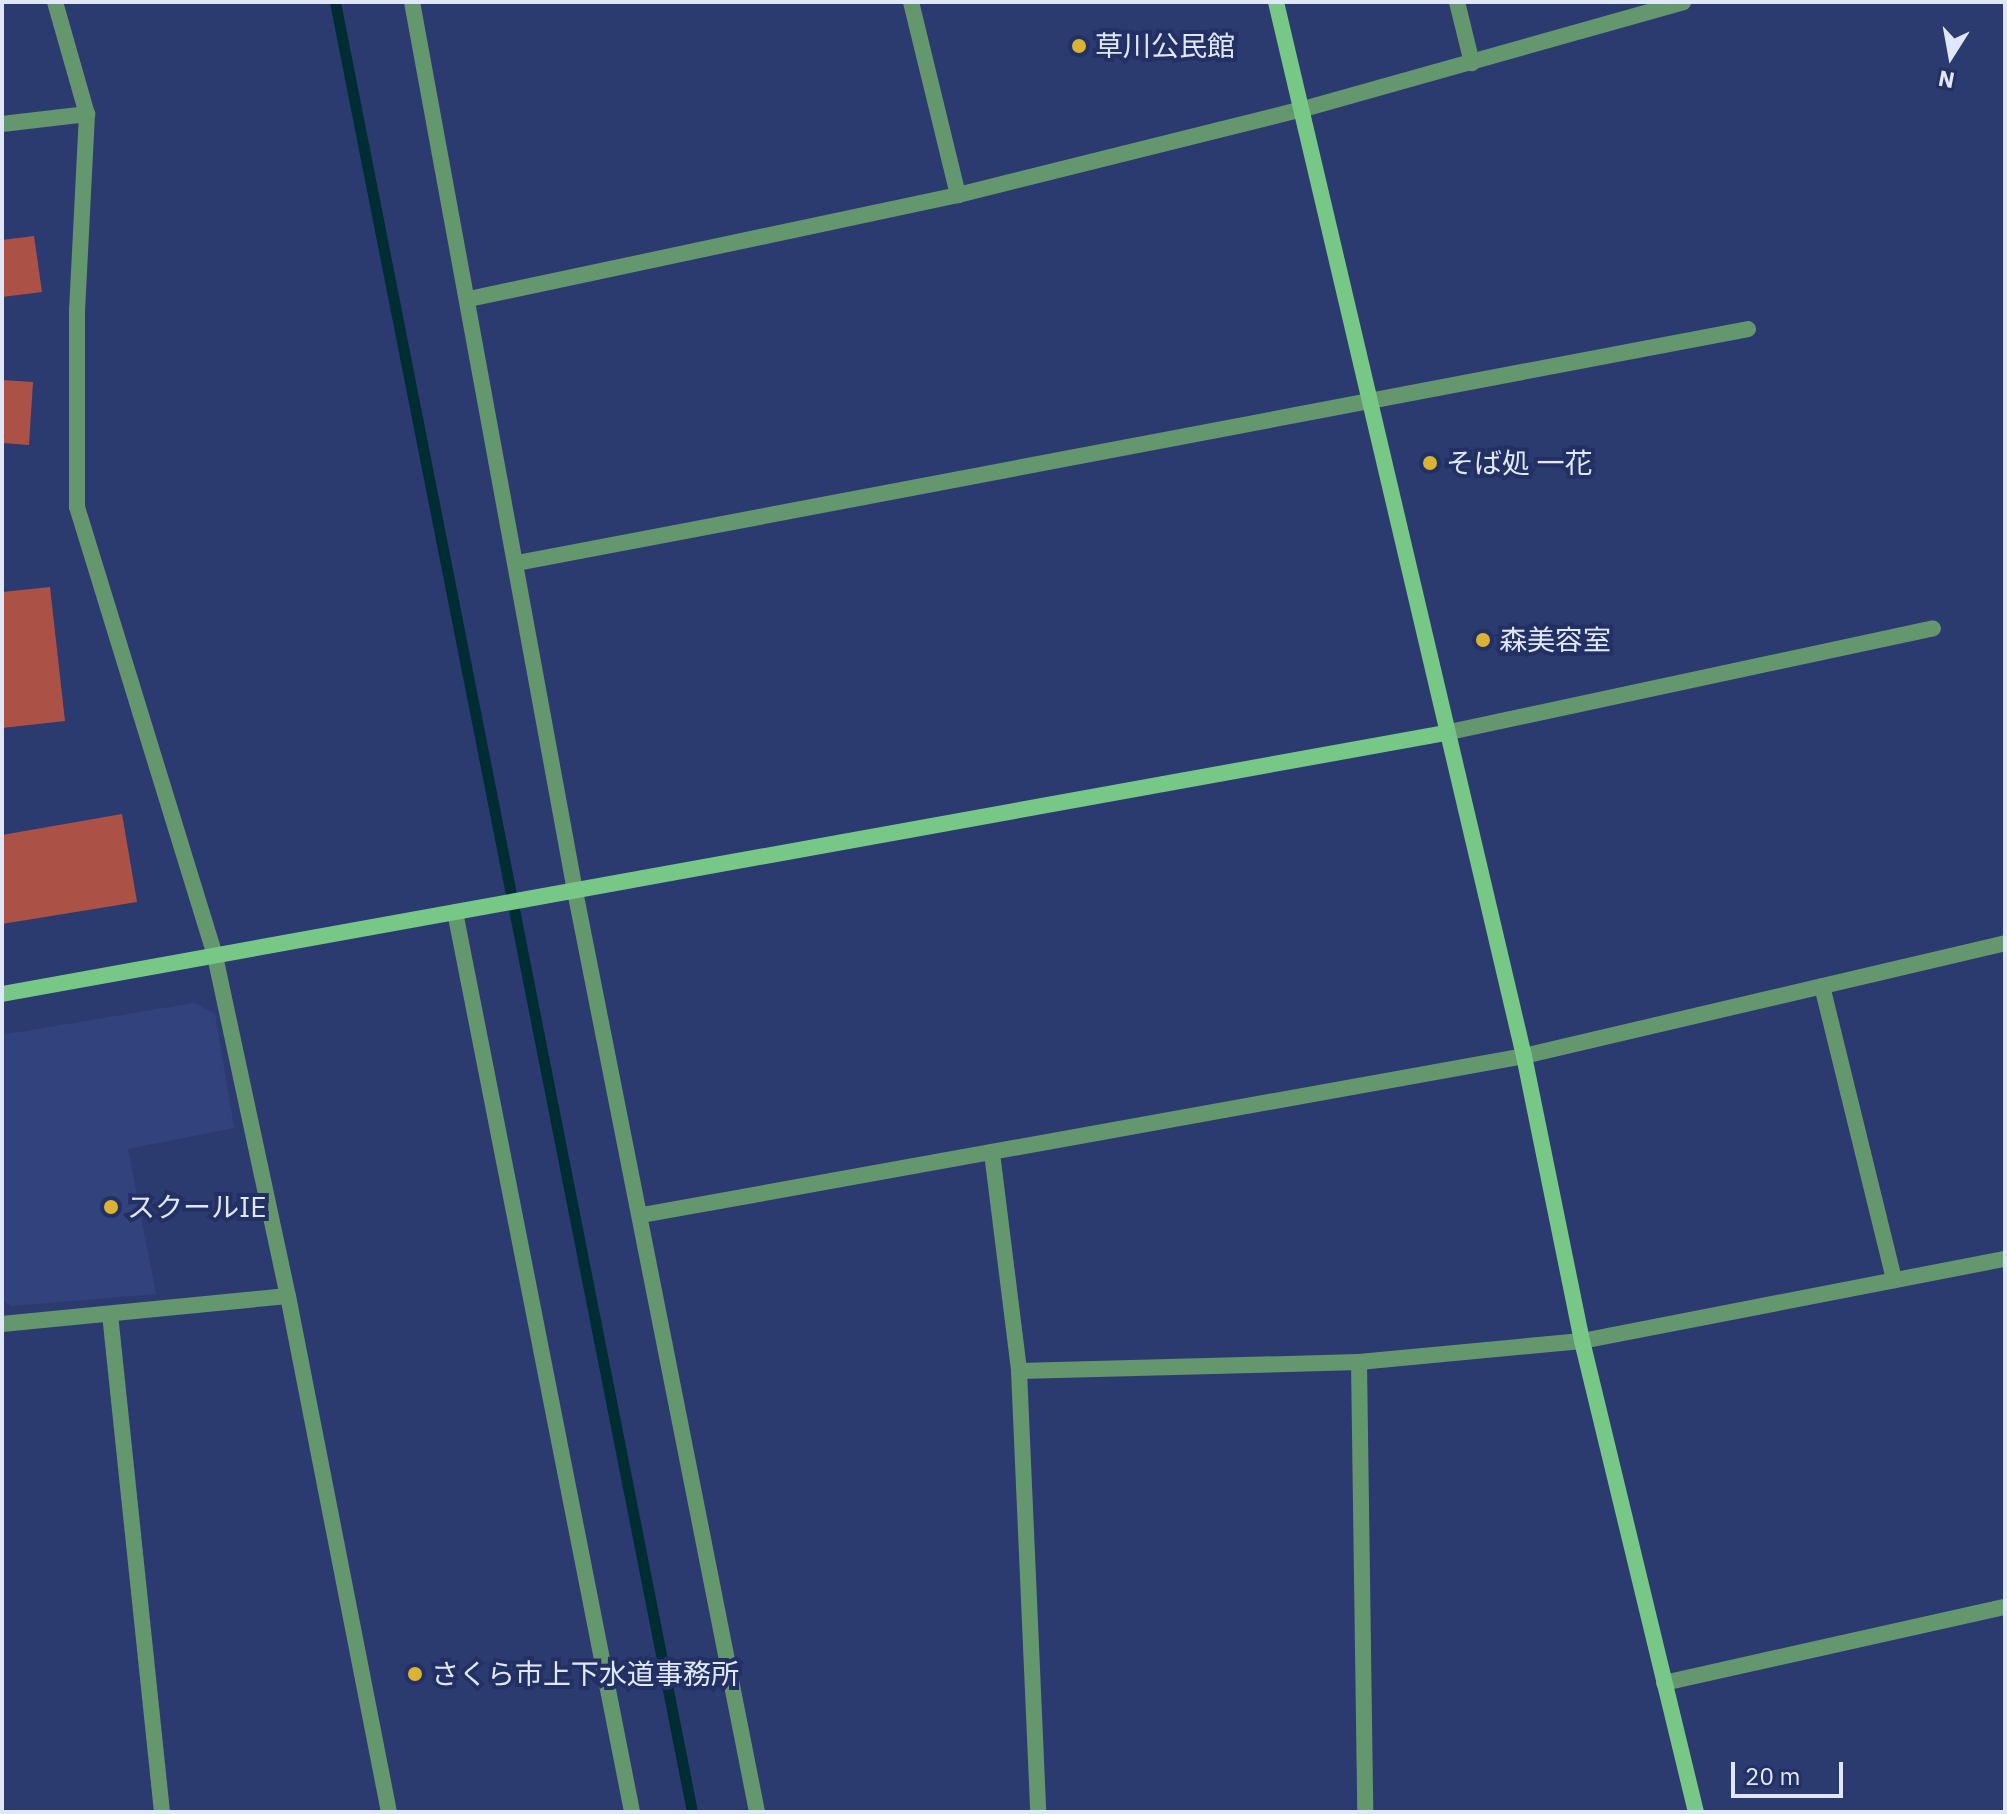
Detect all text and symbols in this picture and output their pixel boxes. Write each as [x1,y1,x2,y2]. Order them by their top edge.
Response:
north arrow [1911,16,1991,96]
place label: 草川公民館 [1095,29,1235,63]
marker: 草川公民館 [1070,37,1088,55]
text: N [1936,64,1957,96]
place label: そば処 一花 [1446,446,1593,480]
marker: そば処 一花 [1421,454,1439,472]
place label: 森美容室 [1499,623,1611,657]
marker: 森美容室 [1474,631,1492,649]
place label: スクールIE [127,1190,267,1224]
marker: スクールIE [102,1198,120,1216]
place label: さくら市上下水道事務所 [431,1657,739,1691]
marker: さくら市上下水道事務所 [406,1665,424,1683]
scale bar [1735,1746,1847,1796]
text: 20 m [1745,1760,1800,1792]

